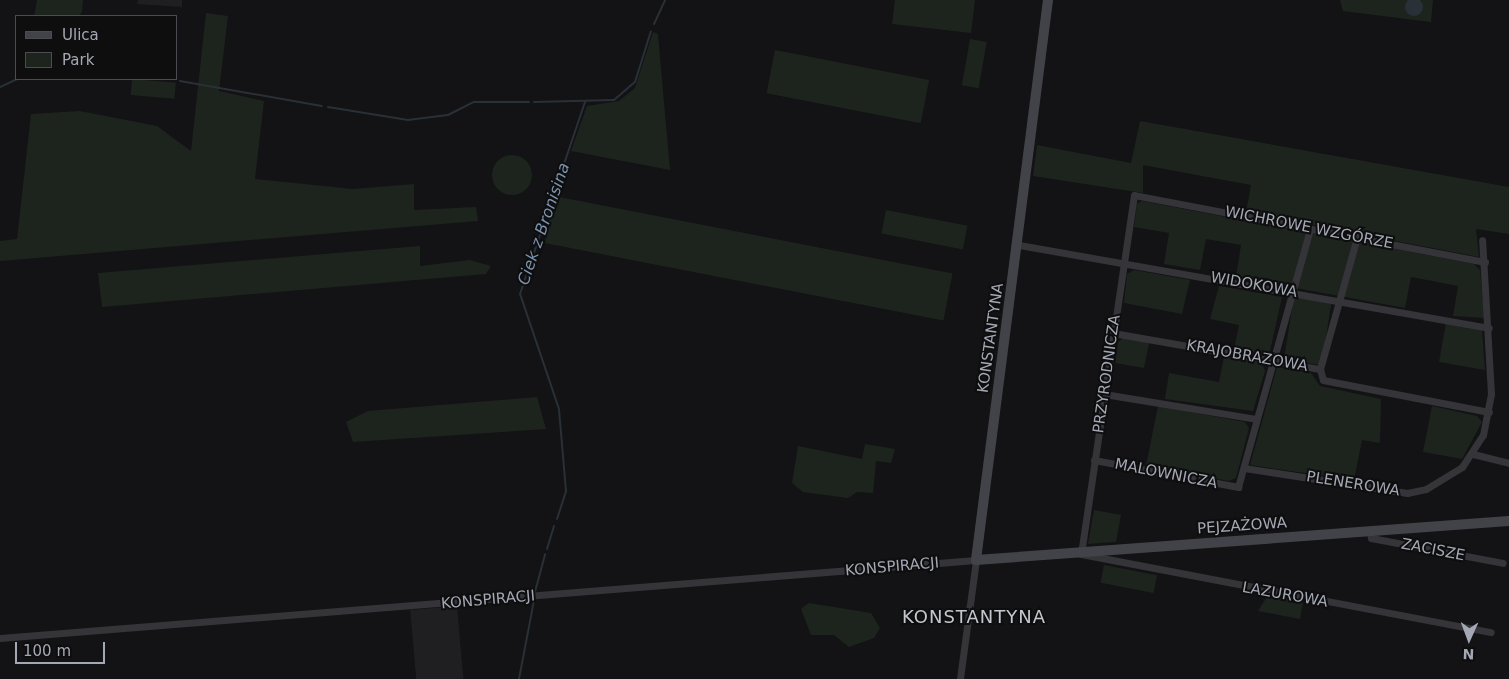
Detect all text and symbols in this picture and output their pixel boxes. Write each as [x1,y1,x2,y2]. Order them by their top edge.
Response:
legend [15,15,178,80]
text: Ulica [62,26,99,44]
text: Park [62,51,94,69]
water label: Ciek z Bronisina [514,160,574,288]
street label: WICHROWE WZGÓRZE [1223,203,1395,253]
street label: WIDOKOWA [1209,269,1299,301]
street label: KONSTANTYNA [974,282,1008,394]
street label: PRZYRODNICZA [1090,314,1124,434]
street label: KRAJOBRAZOWA [1185,336,1309,376]
street label: MALOWNICZA [1113,455,1219,493]
street label: PLENEROWA [1305,468,1401,500]
street label: PEJZAŻOWA [1197,514,1287,538]
street label: ZACISZE [1400,535,1466,565]
street label: KONSPIRACJI [844,554,940,580]
street label: LAZUROWA [1241,579,1329,611]
street label: KONSPIRACJI [440,587,536,613]
district label: KONSTANTYNA [901,606,1047,628]
north arrow [1444,614,1494,664]
scale bar [18,632,108,664]
text: 100 m [23,642,71,660]
text: N [1462,646,1475,662]

